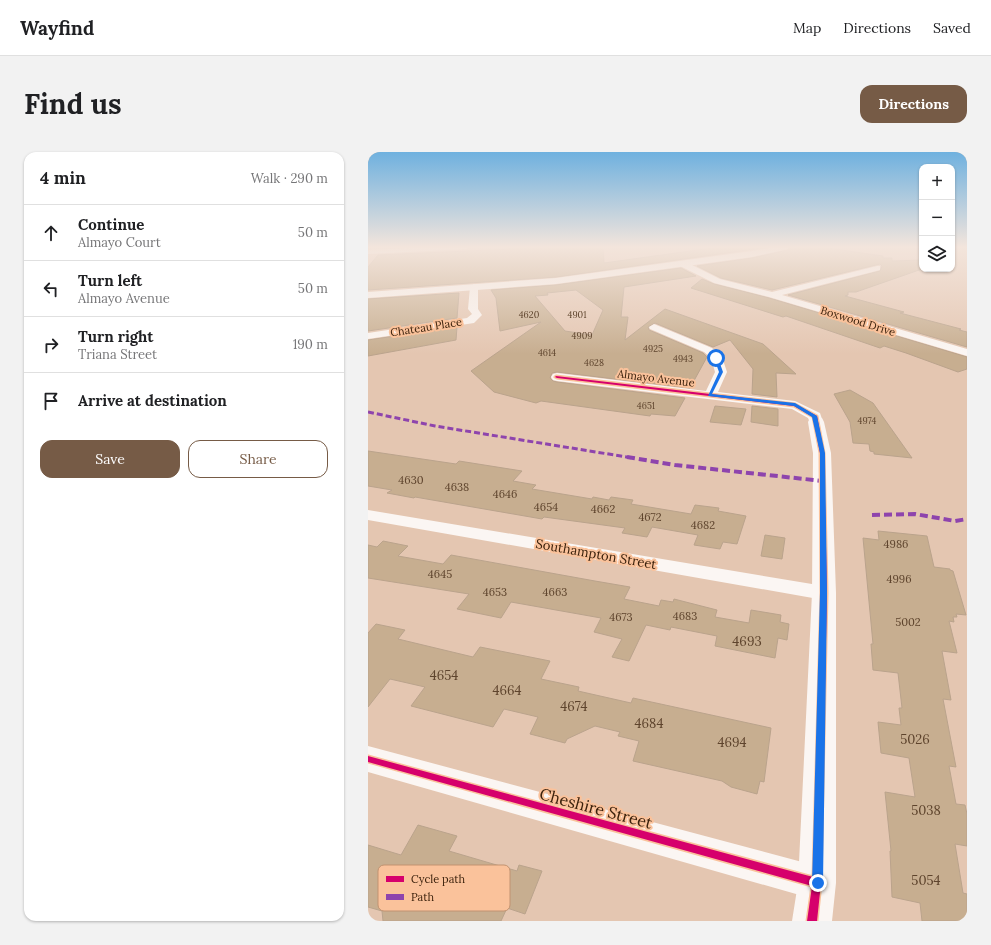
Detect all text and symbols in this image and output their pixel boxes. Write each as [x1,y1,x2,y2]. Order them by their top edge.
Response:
text: Wayfind [20,16,94,40]
text: Map [793,19,821,37]
text: Directions [843,19,911,37]
text: Saved [933,19,971,37]
button: Directions [860,85,967,123]
text: Find us [24,86,122,122]
map controls [919,164,955,272]
button: + [919,164,955,200]
text: 4 min [40,167,86,189]
text: Walk · 290 m [251,170,328,187]
button: − [919,200,955,236]
text: Continue [78,215,144,234]
icon: ahead [40,222,62,244]
text: 50 m [298,224,328,241]
text: Almayo Court [78,234,161,251]
button: layers [919,236,955,272]
text: Turn left [78,271,142,290]
icon: left [40,278,62,300]
text: 50 m [298,280,328,297]
text: Almayo Avenue [78,290,170,307]
street label: Boxwood Drive [819,303,897,339]
house number: 4620 [519,309,540,320]
house number: 4901 [568,309,586,320]
street label: Chateau Place [389,314,463,340]
text: Turn right [78,327,154,346]
house number: 4909 [572,330,592,341]
icon: right [40,334,62,356]
text: 190 m [293,336,328,353]
house number: 4925 [643,343,663,354]
text: Triana Street [78,346,157,363]
house number: 4614 [538,347,556,358]
route start [707,349,725,367]
house number: 4943 [673,353,693,364]
house number: 4628 [584,357,604,368]
street label: Almayo Avenue [616,366,695,390]
icon: arrive [40,390,62,412]
text: Arrive at destination [78,391,227,410]
house number: 4651 [637,400,655,411]
house number: 4974 [858,415,877,426]
button: Save [40,440,180,478]
button: Share [188,440,328,478]
house number: 4630 [398,473,424,487]
house number: 4638 [445,480,469,494]
house number: 4646 [493,487,517,501]
house number: 4654 [534,500,558,514]
house number: 4662 [591,502,615,516]
house number: 4672 [638,510,662,524]
house number: 4682 [691,518,715,532]
street label: Southampton Street [534,535,658,573]
house number: 4986 [884,537,908,551]
house number: 4645 [428,567,452,581]
house number: 4996 [886,572,912,586]
house number: 4653 [483,585,507,599]
house number: 4663 [543,585,567,599]
house number: 4683 [673,609,697,623]
house number: 4673 [609,610,633,624]
house number: 5002 [895,615,921,629]
house number: 4693 [732,633,762,650]
house number: 4654 [430,667,458,684]
house number: 4664 [492,682,522,699]
house number: 4674 [560,698,588,715]
house number: 4684 [635,715,663,732]
house number: 5026 [900,731,930,748]
house number: 4694 [717,734,747,751]
street label: Cheshire Street [537,783,655,833]
house number: 5038 [911,802,941,819]
legend [378,865,510,911]
text: Cycle path [411,872,466,886]
house number: 5054 [911,872,941,889]
route end [809,874,827,892]
text: Path [411,890,434,904]

